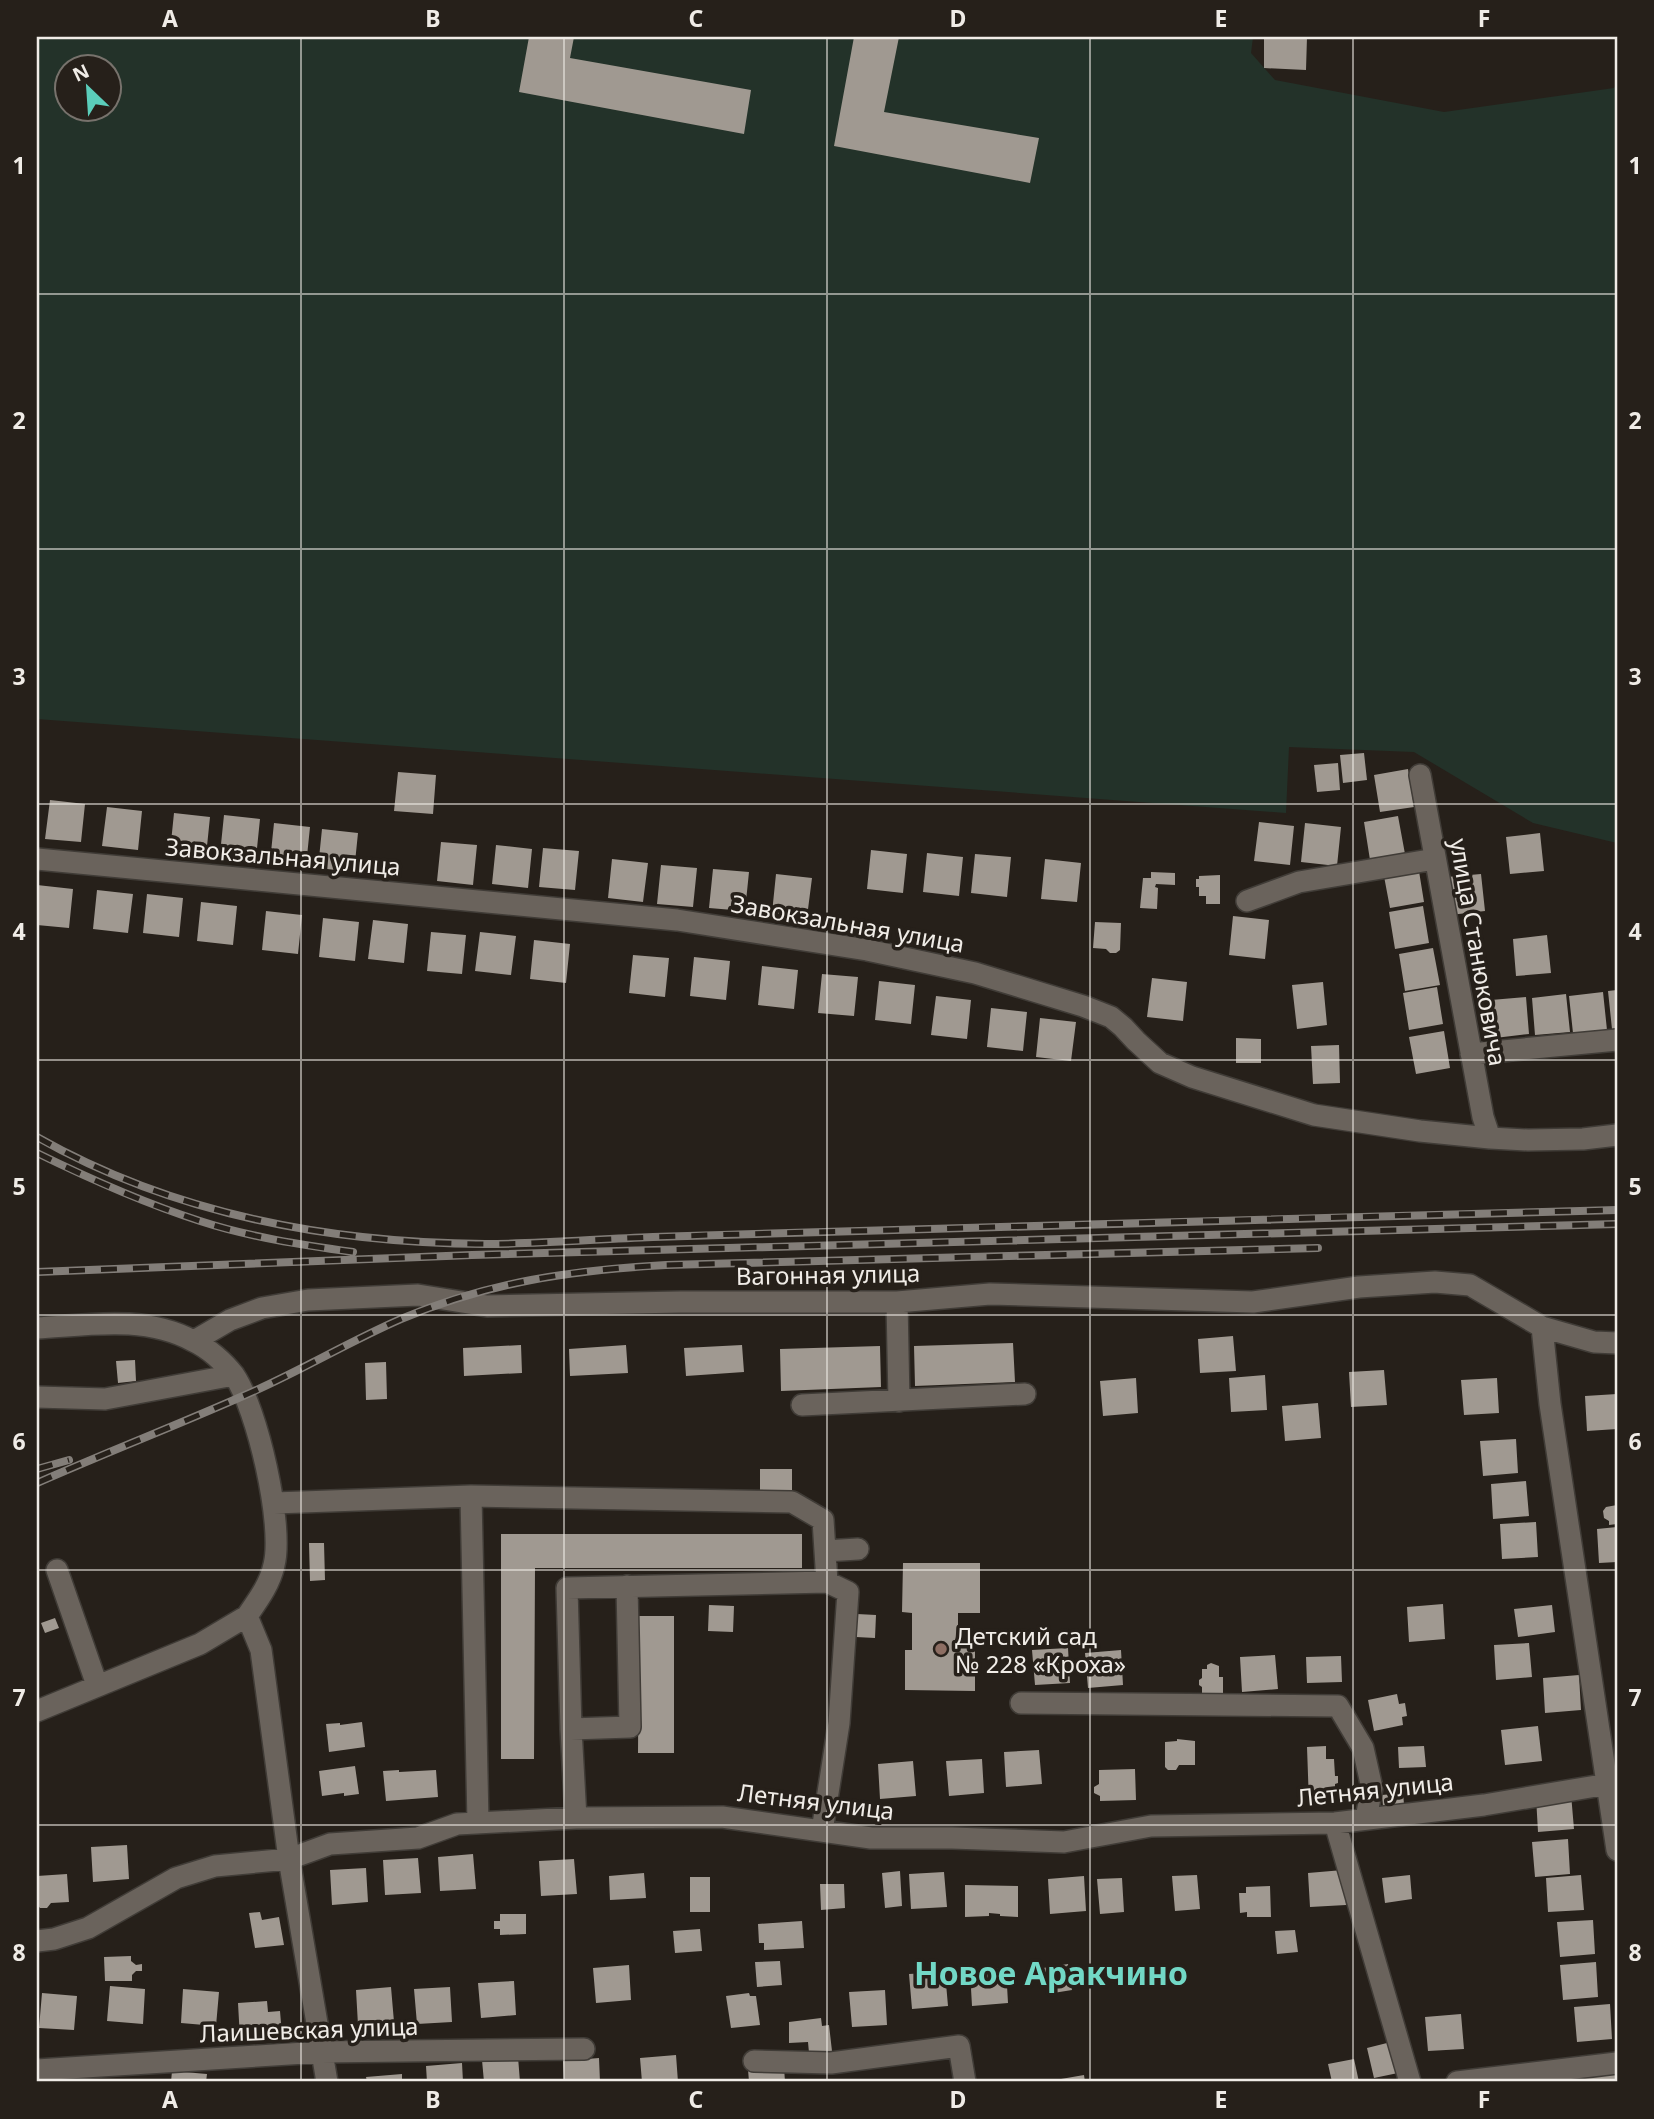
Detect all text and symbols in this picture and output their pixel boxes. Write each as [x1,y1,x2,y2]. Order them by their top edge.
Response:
text: A [162,2,178,34]
text: B [425,2,441,34]
text: C [689,2,704,34]
text: D [950,2,966,34]
text: E [1215,2,1227,34]
text: F [1478,2,1490,34]
north arrow [52,52,122,122]
text: N [68,58,93,88]
text: 1 [12,149,26,181]
text: 1 [1628,149,1642,181]
text: 2 [12,404,26,436]
text: 2 [1628,404,1642,436]
text: 3 [12,660,26,692]
text: 3 [1628,660,1642,692]
street label: Завокзальная улица [164,829,402,883]
street label: улица Станюковича [1443,836,1515,1068]
street label: Завокзальная улица [729,886,967,960]
text: 4 [12,915,26,947]
text: 4 [1628,915,1642,947]
text: 5 [12,1170,26,1202]
text: 5 [1628,1170,1642,1202]
street label: Вагонная улица [736,1256,920,1292]
text: 6 [12,1425,26,1457]
text: 6 [1628,1425,1642,1457]
place label: Детский сад № 228 «Кроха» [955,1619,1126,1680]
marker: Детский сад № 228 «Кроха» [933,1641,949,1657]
text: 7 [12,1681,26,1713]
text: 7 [1628,1681,1642,1713]
street label: Летняя улица [1295,1764,1455,1814]
street label: Летняя улица [736,1775,896,1827]
text: 8 [12,1936,26,1968]
text: 8 [1628,1936,1642,1968]
district label: Новое Аракчино [914,1951,1188,1994]
street label: Лаишевская улица [199,2009,419,2049]
text: A [162,2083,178,2115]
text: B [425,2083,441,2115]
text: C [689,2083,704,2115]
text: D [950,2083,966,2115]
text: E [1215,2083,1227,2115]
text: F [1478,2083,1490,2115]

